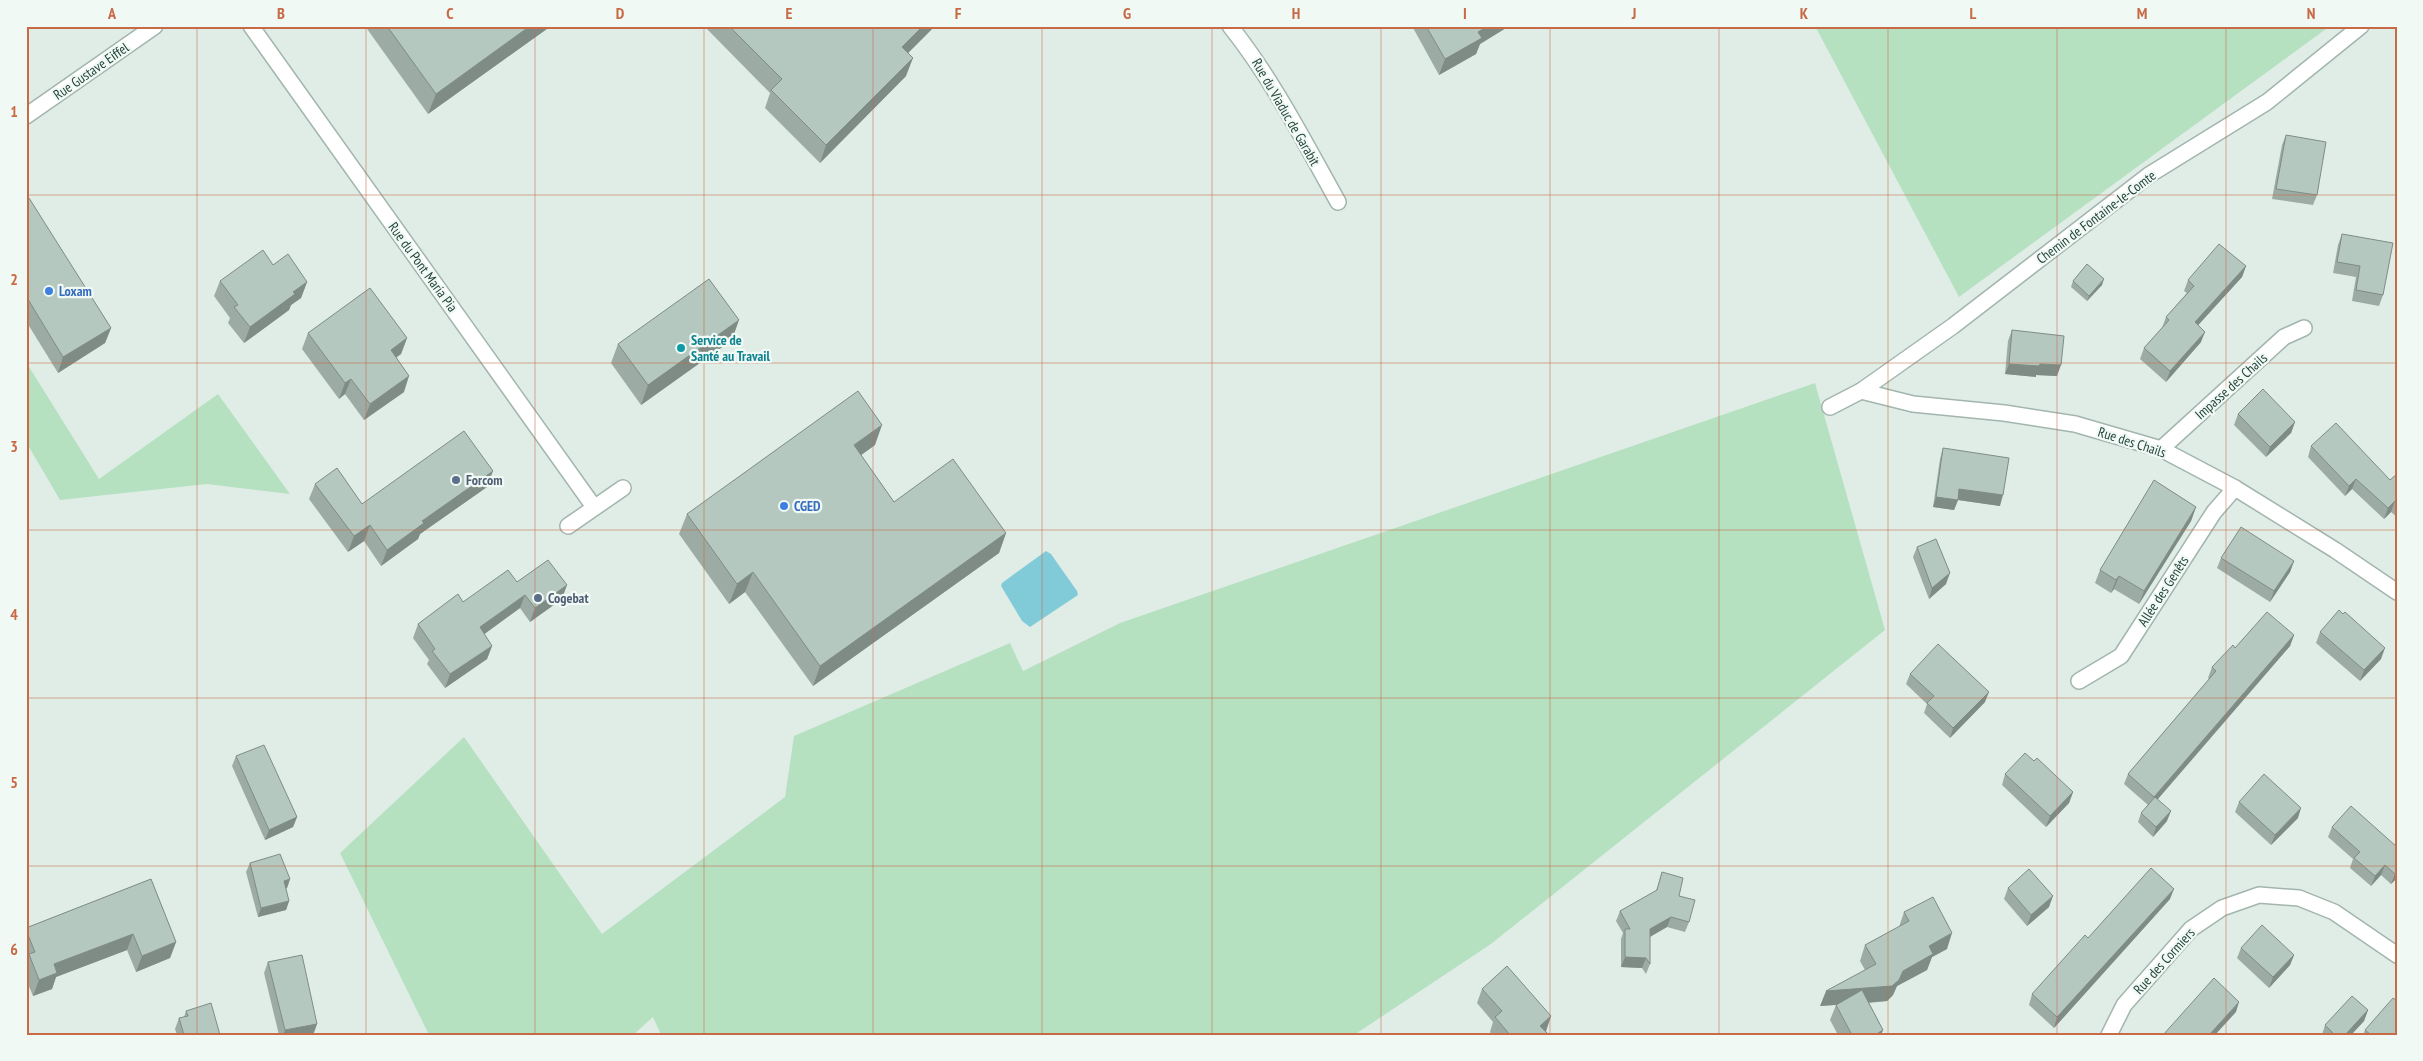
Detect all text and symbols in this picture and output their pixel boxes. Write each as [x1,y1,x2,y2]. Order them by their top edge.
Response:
text: A [107,3,117,23]
text: B [277,3,285,23]
text: C [446,3,454,23]
text: D [616,3,625,23]
text: E [786,3,793,23]
text: F [955,3,962,23]
text: G [1123,3,1131,23]
text: H [1292,3,1300,23]
text: I [1463,3,1467,23]
text: J [1631,3,1636,23]
text: K [1800,3,1809,23]
text: L [1970,3,1977,23]
text: M [2137,3,2147,23]
text: N [2307,3,2315,23]
street label: Rue Gustave Eiffel [50,38,133,104]
street label: Rue du Viaduc de Garabit [1248,55,1324,169]
text: 1 [10,101,18,121]
street label: Chemin de Fontaine-le-Comte [2033,166,2159,268]
street label: Rue du Pont Maria Pia [384,219,462,315]
text: 2 [10,269,18,289]
place label: Loxam [59,282,92,300]
marker: Loxam [43,285,55,297]
place label: Service de Santé au Travail [691,331,770,365]
marker: Service de Santé au Travail [675,342,687,354]
street label: Impasse des Chails [2191,349,2271,423]
street label: Rue des Chails [2096,423,2168,462]
text: 3 [10,436,18,456]
place label: Forcom [466,471,502,489]
marker: Forcom [450,474,462,486]
place label: CGED [794,497,821,515]
marker: CGED [778,500,790,512]
street label: Allée des Genêts [2134,552,2193,630]
place label: Cogebat [548,589,588,607]
marker: Cogebat [532,592,544,604]
text: 4 [10,604,18,624]
text: 5 [10,772,18,792]
street label: Rue des Cormiers [2129,924,2199,998]
text: 6 [10,939,18,959]

